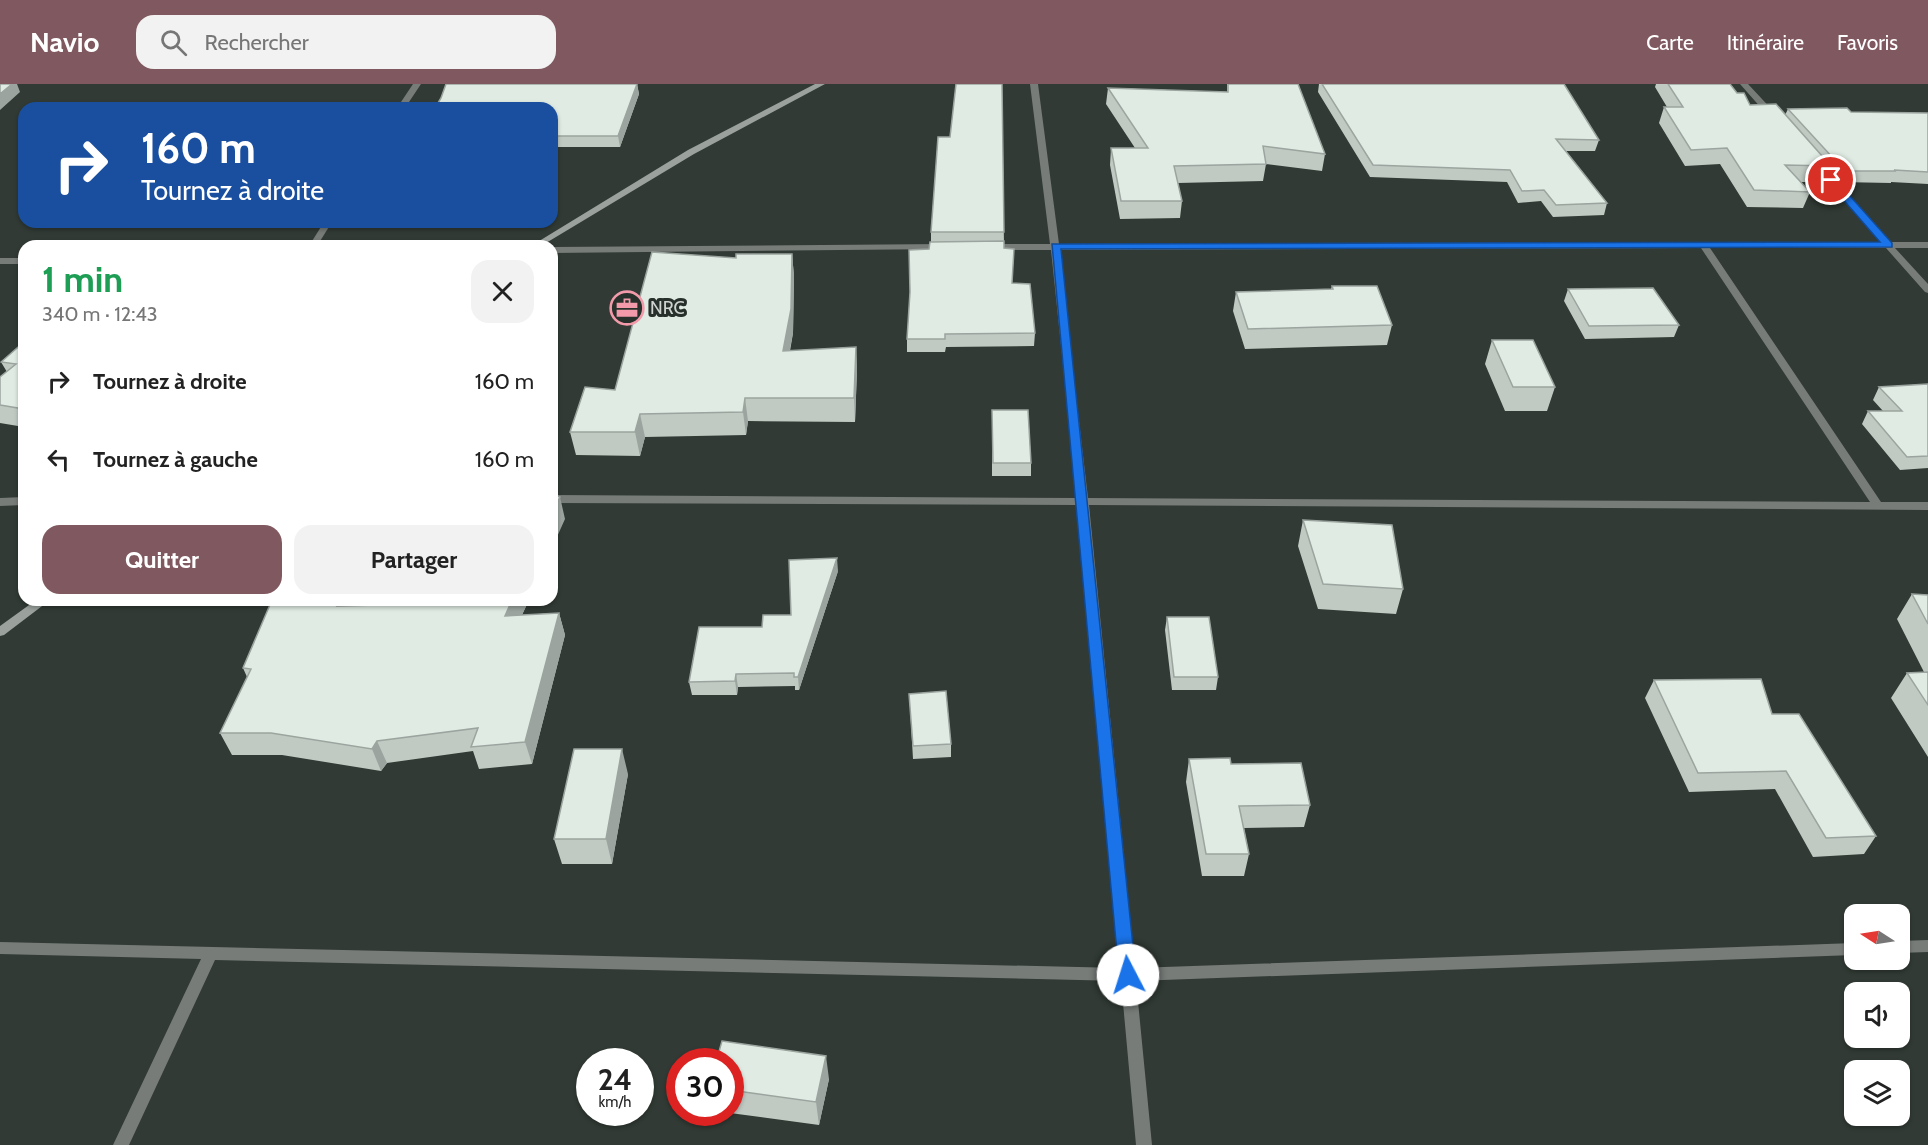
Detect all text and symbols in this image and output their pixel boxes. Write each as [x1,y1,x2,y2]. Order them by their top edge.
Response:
search box [136,15,556,69]
text: Navio [30,25,100,59]
icon: search [157,26,190,59]
text: Rechercher [205,29,309,56]
text: Carte [1646,30,1694,55]
text: Itinéraire [1727,30,1804,55]
text: Favoris [1837,30,1898,55]
text: 160 m [141,122,256,174]
icon: right [42,126,120,204]
pin [1805,154,1856,205]
icon: arrive [1814,163,1847,196]
text: Tournez à droite [141,174,324,207]
text: 1 min [42,257,123,301]
button: close [471,260,534,323]
office icon: NRC [609,290,645,326]
place label: NRC [650,297,685,319]
text: 340 m · 12:43 [42,302,158,326]
icon: right [42,365,75,398]
text: Tournez à droite [93,368,247,395]
text: 160 m [475,368,534,395]
icon: left [42,443,75,476]
text: Tournez à gauche [93,446,258,473]
text: 160 m [475,446,534,473]
button: Quitter [42,525,282,594]
button: Partager [294,525,534,594]
north arrow [1844,904,1910,970]
map controls [1844,904,1910,1126]
position arrow [1096,943,1160,1007]
button: sound [1844,982,1910,1048]
speed limit sign: 30 [666,1048,744,1126]
button: layers [1844,1060,1910,1126]
text: 24 [598,1061,632,1098]
text: km/h [599,1093,631,1111]

